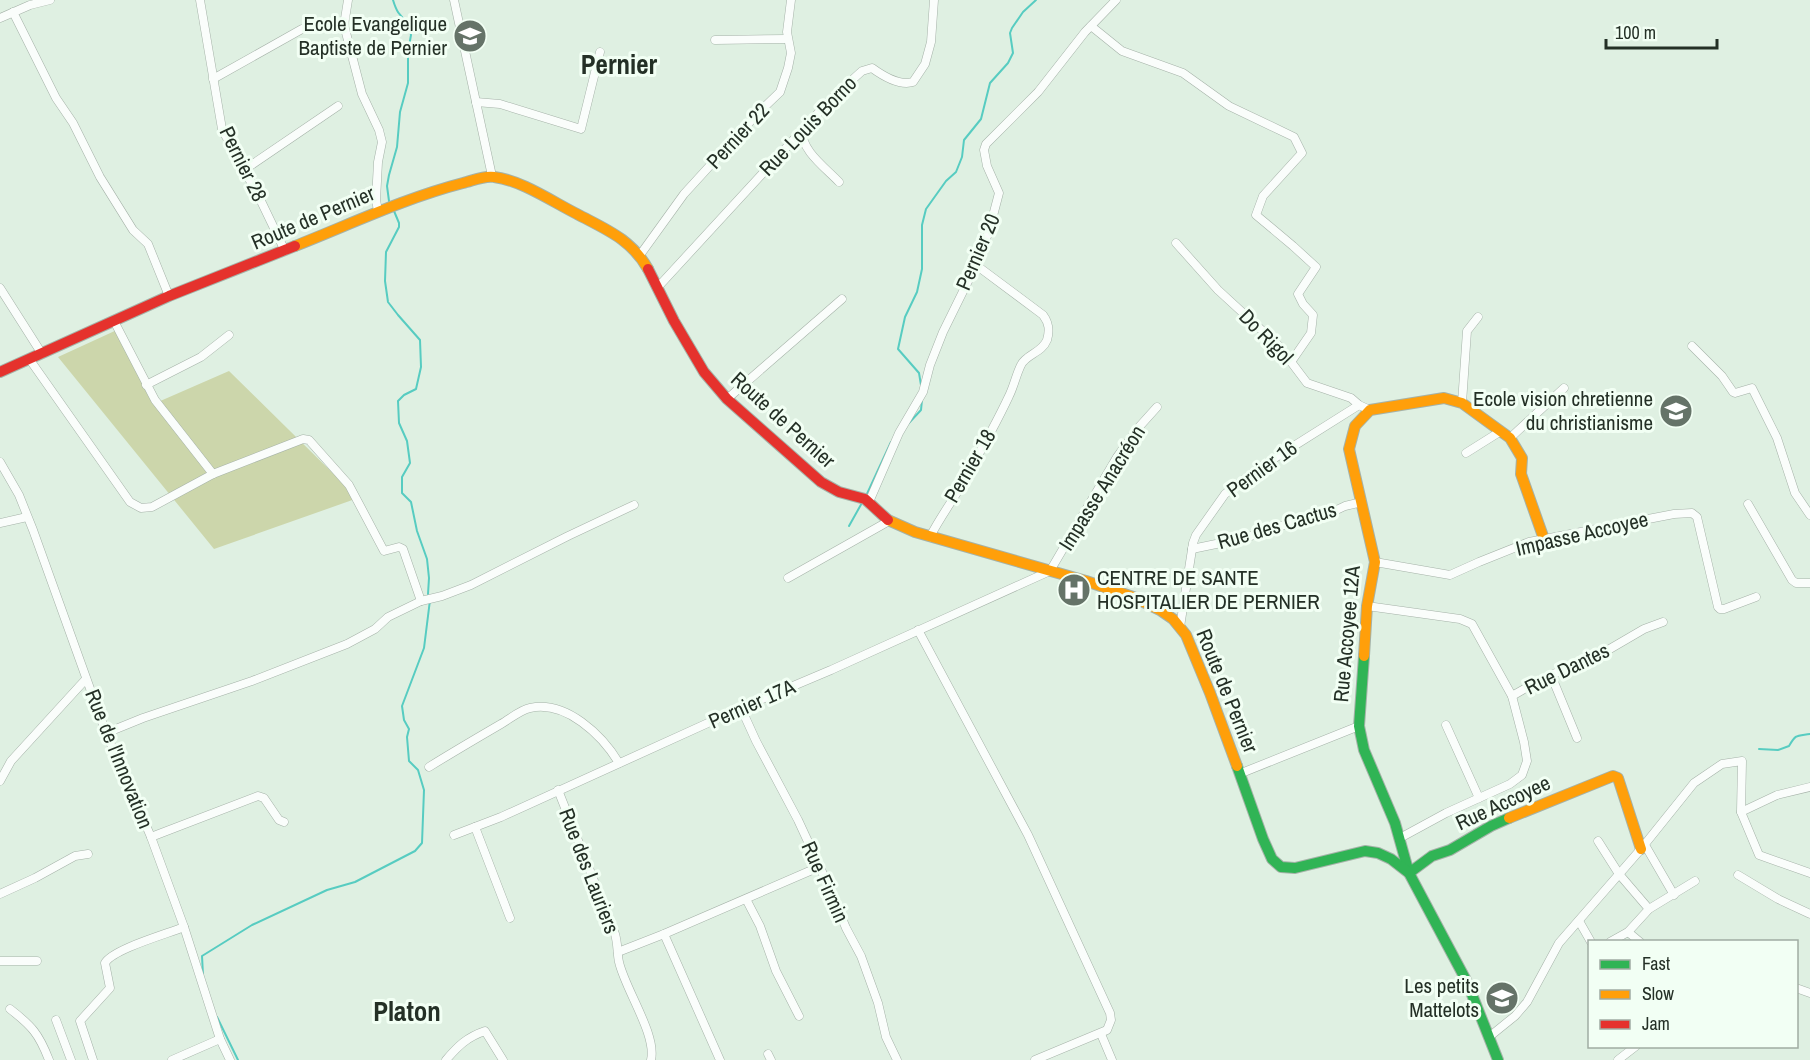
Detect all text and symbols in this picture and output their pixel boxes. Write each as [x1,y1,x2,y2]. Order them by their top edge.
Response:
place label: Ecole Evangelique Baptiste de Pernier [299,9,447,62]
scale bar [1606,12,1717,50]
school or university icon: Ecole Evangelique Baptiste de Pernier [452,18,488,54]
text: 100 m [1615,20,1656,45]
district label: Pernier [581,46,658,82]
street label: Rue Louis Borno [752,69,863,182]
street label: Pernier 22 [700,96,776,175]
street label: Pernier 28 [213,121,274,206]
street label: Route de Pernier [247,178,379,257]
street label: Pernier 20 [948,209,1007,294]
street label: Do Rigol [1233,302,1300,371]
street label: Route de Pernier [725,365,842,474]
place label: Ecole vision chretienne du christianisme [1473,384,1653,437]
school or university icon: Ecole vision chretienne du christianisme [1658,393,1694,429]
street label: Impasse Anacréon [1051,420,1152,556]
street label: Pernier 18 [937,424,1002,508]
street label: Pernier 16 [1221,433,1303,504]
street label: Rue des Cactus [1214,495,1340,556]
street label: Impasse Accoyee [1513,504,1651,563]
place label: CENTRE DE SANTE HOSPITALIER DE PERNIER [1097,563,1320,616]
street label: Rue Accoyee 12A [1326,564,1367,703]
hospital icon: CENTRE DE SANTE HOSPITALIER DE PERNIER [1056,572,1092,608]
street label: Route de Pernier [1189,625,1266,757]
street label: Rue Dantes [1520,636,1614,702]
street label: Pernier 17A [704,671,800,735]
street label: Rue de l'Innovation [78,685,161,833]
street label: Rue Accoyee [1451,768,1555,837]
street label: Rue des Lauriers [552,804,627,938]
street label: Rue Firmin [795,837,856,927]
legend [1588,940,1798,1048]
text: Fast [1642,951,1670,976]
place label: Les petits Mattelots [1404,971,1479,1024]
school or university icon: Les petits Mattelots [1484,980,1520,1016]
text: Slow [1642,981,1674,1006]
district label: Platon [373,993,441,1029]
text: Jam [1642,1011,1670,1036]

